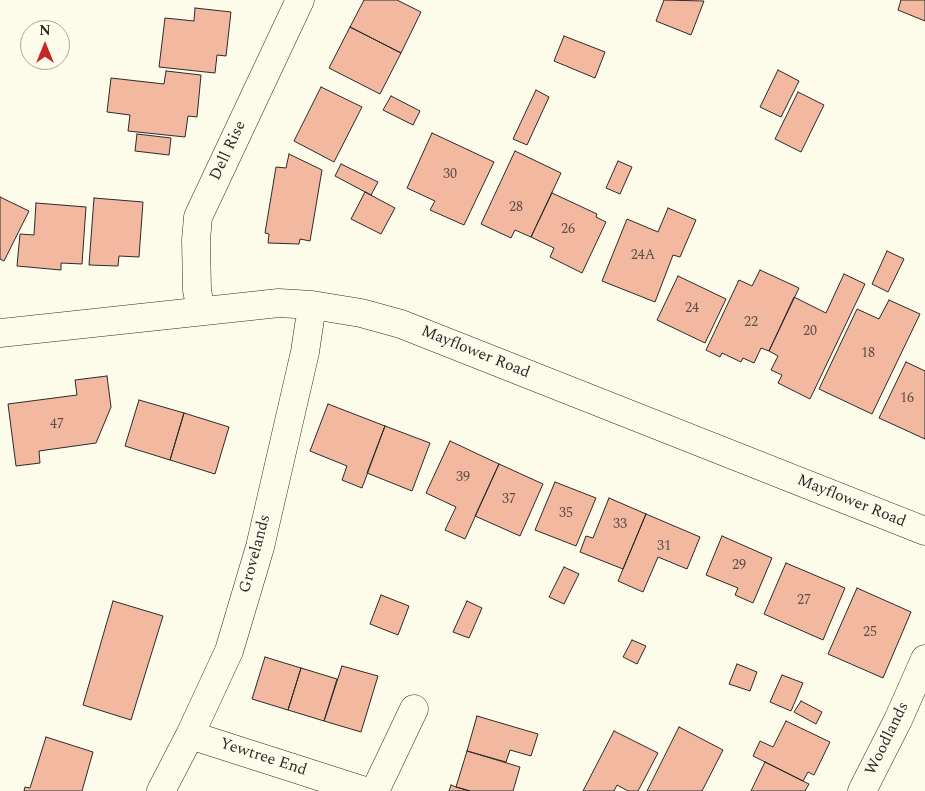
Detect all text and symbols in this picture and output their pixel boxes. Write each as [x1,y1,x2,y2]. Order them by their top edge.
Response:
north arrow [20,20,70,70]
text: N [39,20,51,41]
street label: Dell Rise [207,118,251,184]
house number: 30 [443,167,457,183]
house number: 28 [509,200,523,216]
house number: 26 [561,222,575,238]
house number: 24A [631,248,655,264]
house number: 24 [685,301,699,317]
house number: 22 [744,315,758,331]
street label: Mayflower Road [418,322,532,384]
house number: 20 [803,324,817,340]
house number: 18 [861,346,875,362]
house number: 16 [900,391,914,407]
house number: 47 [50,417,64,433]
house number: 39 [456,470,470,486]
street label: Mayflower Road [794,471,908,533]
house number: 37 [502,492,516,508]
house number: 35 [559,506,573,522]
street label: Grovelands [236,513,276,595]
house number: 33 [613,517,627,533]
house number: 31 [657,539,671,555]
house number: 29 [732,558,746,574]
house number: 27 [797,593,811,609]
house number: 25 [863,625,877,641]
street label: Woodlands [862,699,914,779]
street label: Yewtree End [217,735,309,781]

